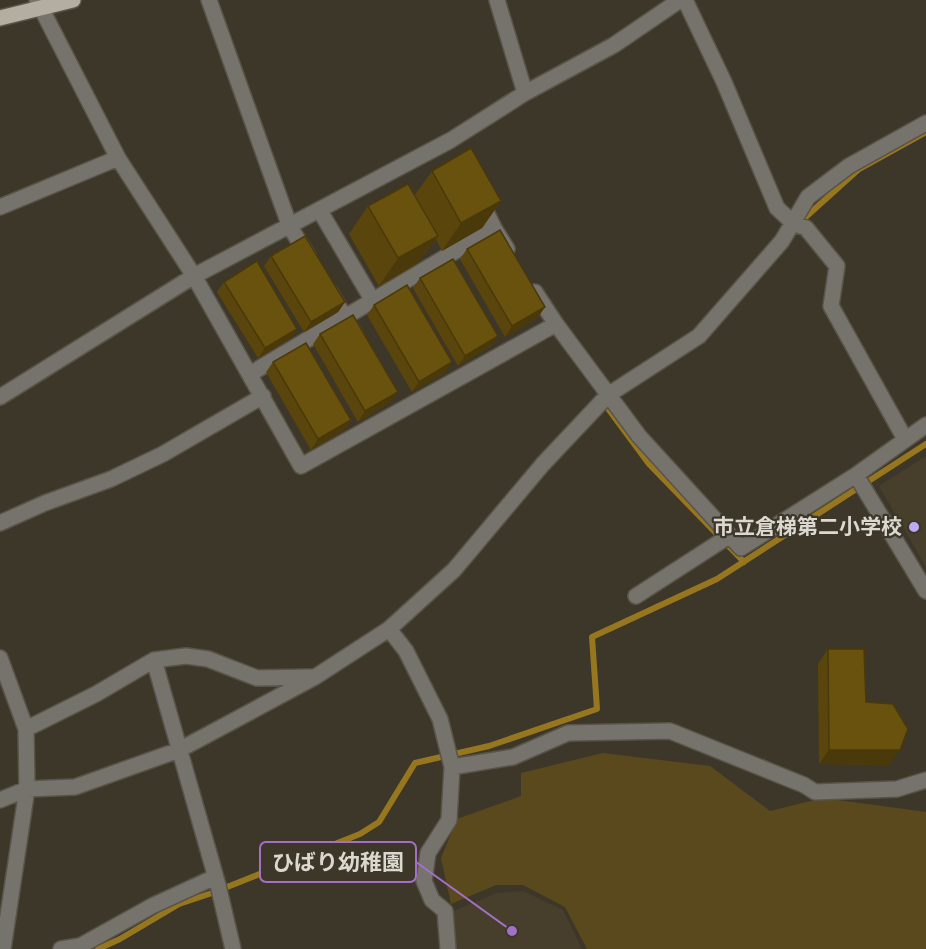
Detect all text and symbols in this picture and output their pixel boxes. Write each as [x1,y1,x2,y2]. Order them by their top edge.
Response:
place label: 市立倉梯第二小学校 [713,515,902,540]
marker: 市立倉梯第二小学校 [907,520,921,534]
callout: ひばり幼稚園 [260,842,416,882]
text: ひばり幼稚園 [272,850,404,877]

